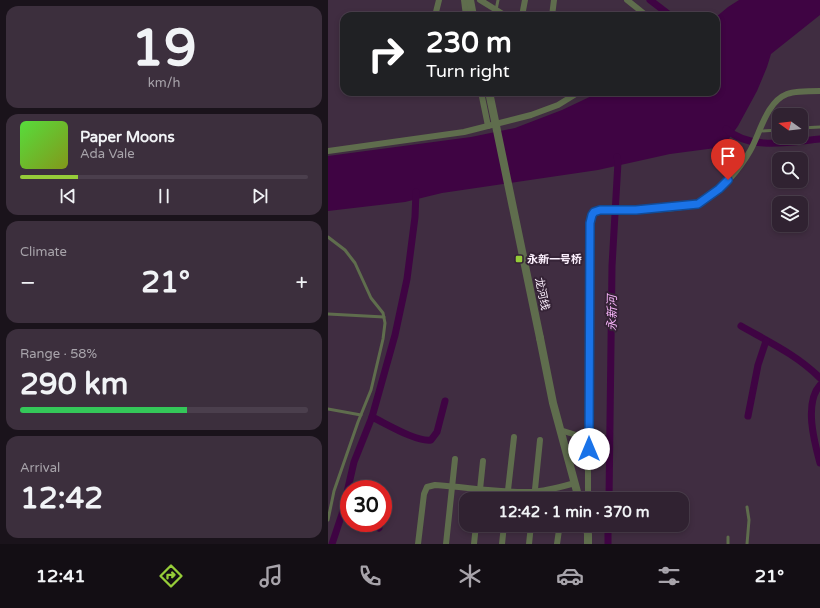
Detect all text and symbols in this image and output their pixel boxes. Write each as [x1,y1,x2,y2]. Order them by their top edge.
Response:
text: 19 [131,17,197,80]
text: 230 m [426,26,512,60]
icon: right [360,28,412,80]
text: Turn right [426,60,510,82]
text: km/h [148,75,180,91]
north arrow [772,108,808,144]
map controls [772,108,808,232]
text: Paper Moons [80,128,175,146]
pin [711,139,745,180]
icon: arrive [717,145,739,167]
text: Ada Vale [80,146,135,162]
button: search [772,152,808,188]
icon: previous [57,185,79,207]
icon: pause [153,185,175,207]
icon: next [249,185,271,207]
button: layers [772,196,808,232]
text: Climate [20,244,67,260]
place label: 永新一号桥 [527,253,582,266]
marker: 永新一号桥 [514,254,524,264]
text: 21° [141,264,190,301]
text: − [20,270,36,296]
text: + [296,270,308,296]
street label: 龙河线 [532,277,552,311]
water label: 永新河 [605,293,619,331]
text: Range · 58% [20,346,97,362]
text: 290 km [20,366,128,403]
position arrow [568,428,610,470]
text: Arrival [20,460,60,476]
text: 12:42 [20,480,103,517]
speed limit sign: 30 [340,480,392,532]
text: 12:42 · 1 min · 370 m [499,503,649,521]
icon: directions [157,562,185,590]
icon: music [257,562,285,590]
icon: phone [356,562,384,590]
icon: climate [456,562,484,590]
icon: car [556,562,584,590]
icon: filters [655,562,683,590]
text: 12:41 [36,565,86,587]
text: 21° [755,565,784,587]

